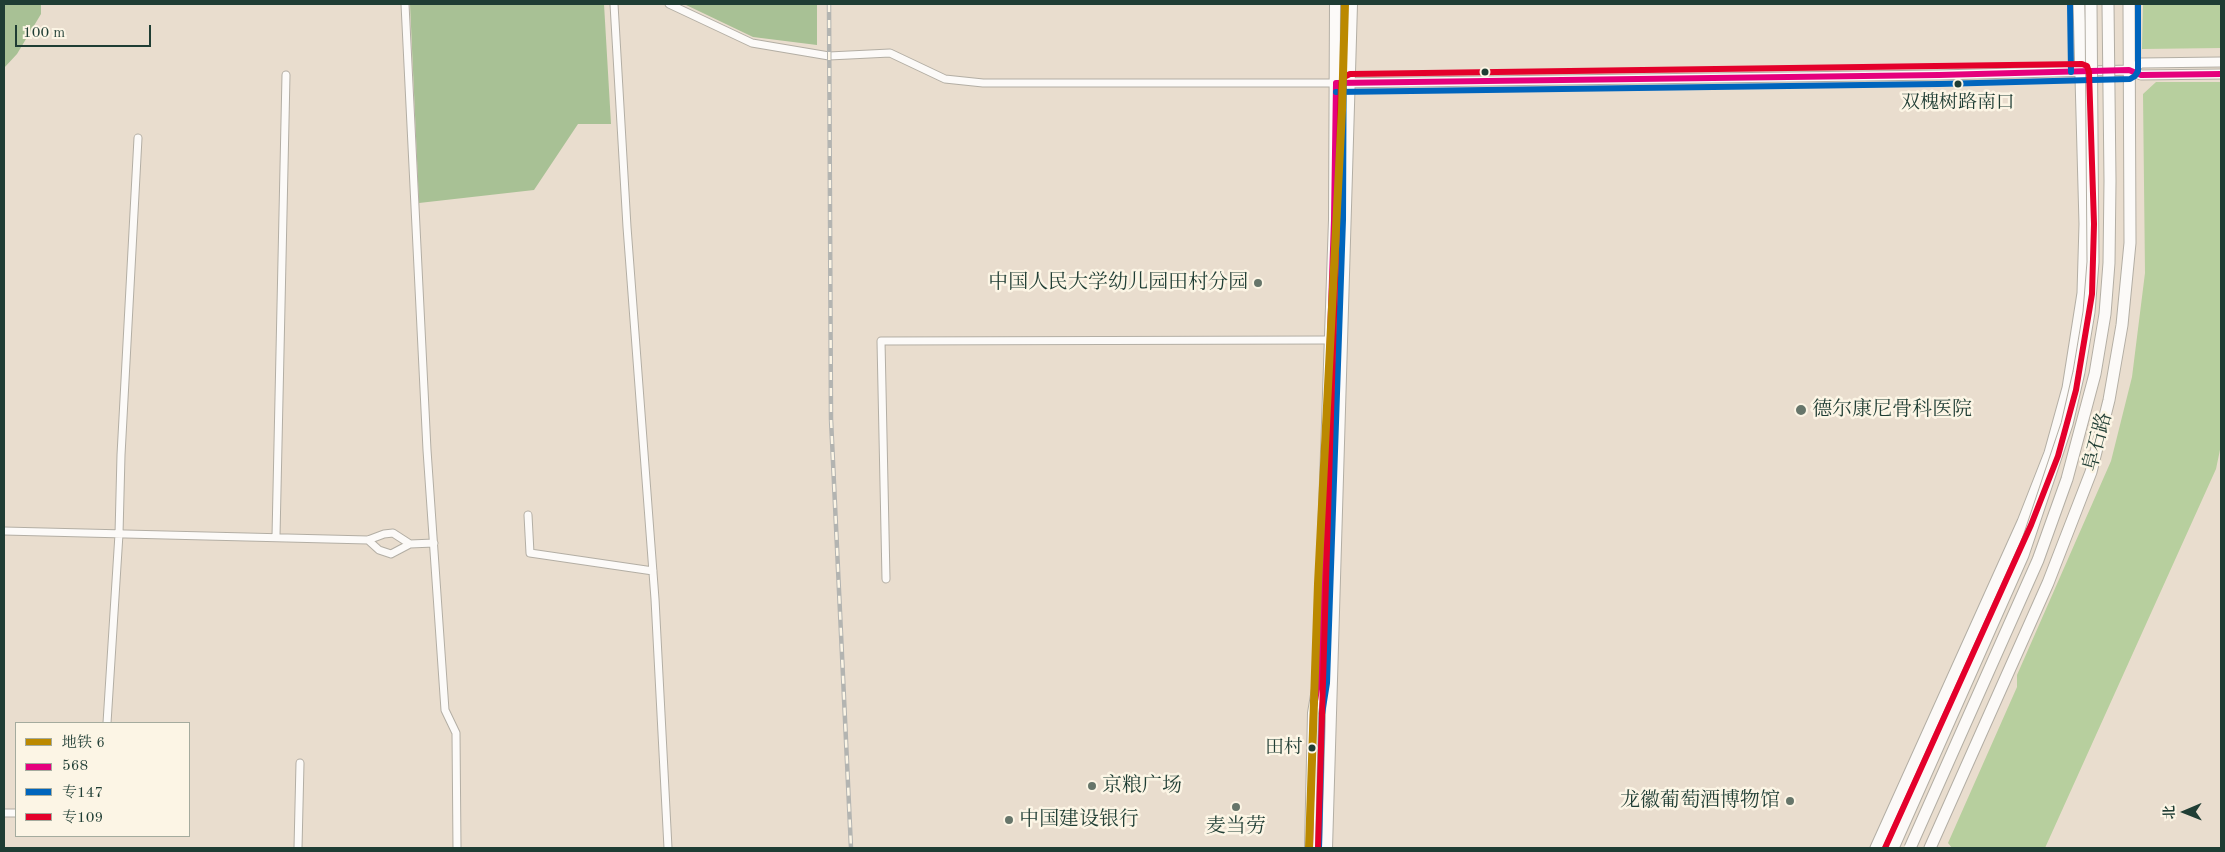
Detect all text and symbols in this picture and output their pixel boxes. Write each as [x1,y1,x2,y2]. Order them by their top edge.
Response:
scale bar [18,15,154,47]
text: 100 m [23,26,65,41]
unlabelled marker [1480,67,1490,77]
marker: 双槐树路南口 [1953,79,1963,89]
place label: 双槐树路南口 [1901,92,2015,114]
place label: 中国人民大学幼儿园田村分园 [988,271,1248,295]
marker: 中国人民大学幼儿园田村分园 [1252,277,1264,289]
place label: 德尔康尼骨科医院 [1812,398,1972,422]
marker: 德尔康尼骨科医院 [1794,403,1808,417]
street label: 阜石路 [2079,410,2117,474]
legend [15,722,190,837]
text: 地铁 6 [62,736,105,751]
place label: 田村 [1265,737,1303,759]
marker: 田村 [1307,743,1317,753]
text: 568 [62,759,88,774]
place label: 京粮广场 [1102,774,1182,798]
marker: 京粮广场 [1086,780,1098,792]
text: 专147 [62,786,103,801]
north arrow [2160,787,2210,837]
place label: 龙徽葡萄酒博物馆 [1620,789,1780,813]
marker: 龙徽葡萄酒博物馆 [1784,795,1796,807]
marker: 麦当劳 [1230,801,1242,813]
text: 北 [2163,805,2177,819]
place label: 中国建设银行 [1019,808,1139,832]
text: 专109 [62,811,103,826]
marker: 中国建设银行 [1003,814,1015,826]
place label: 麦当劳 [1206,815,1266,839]

